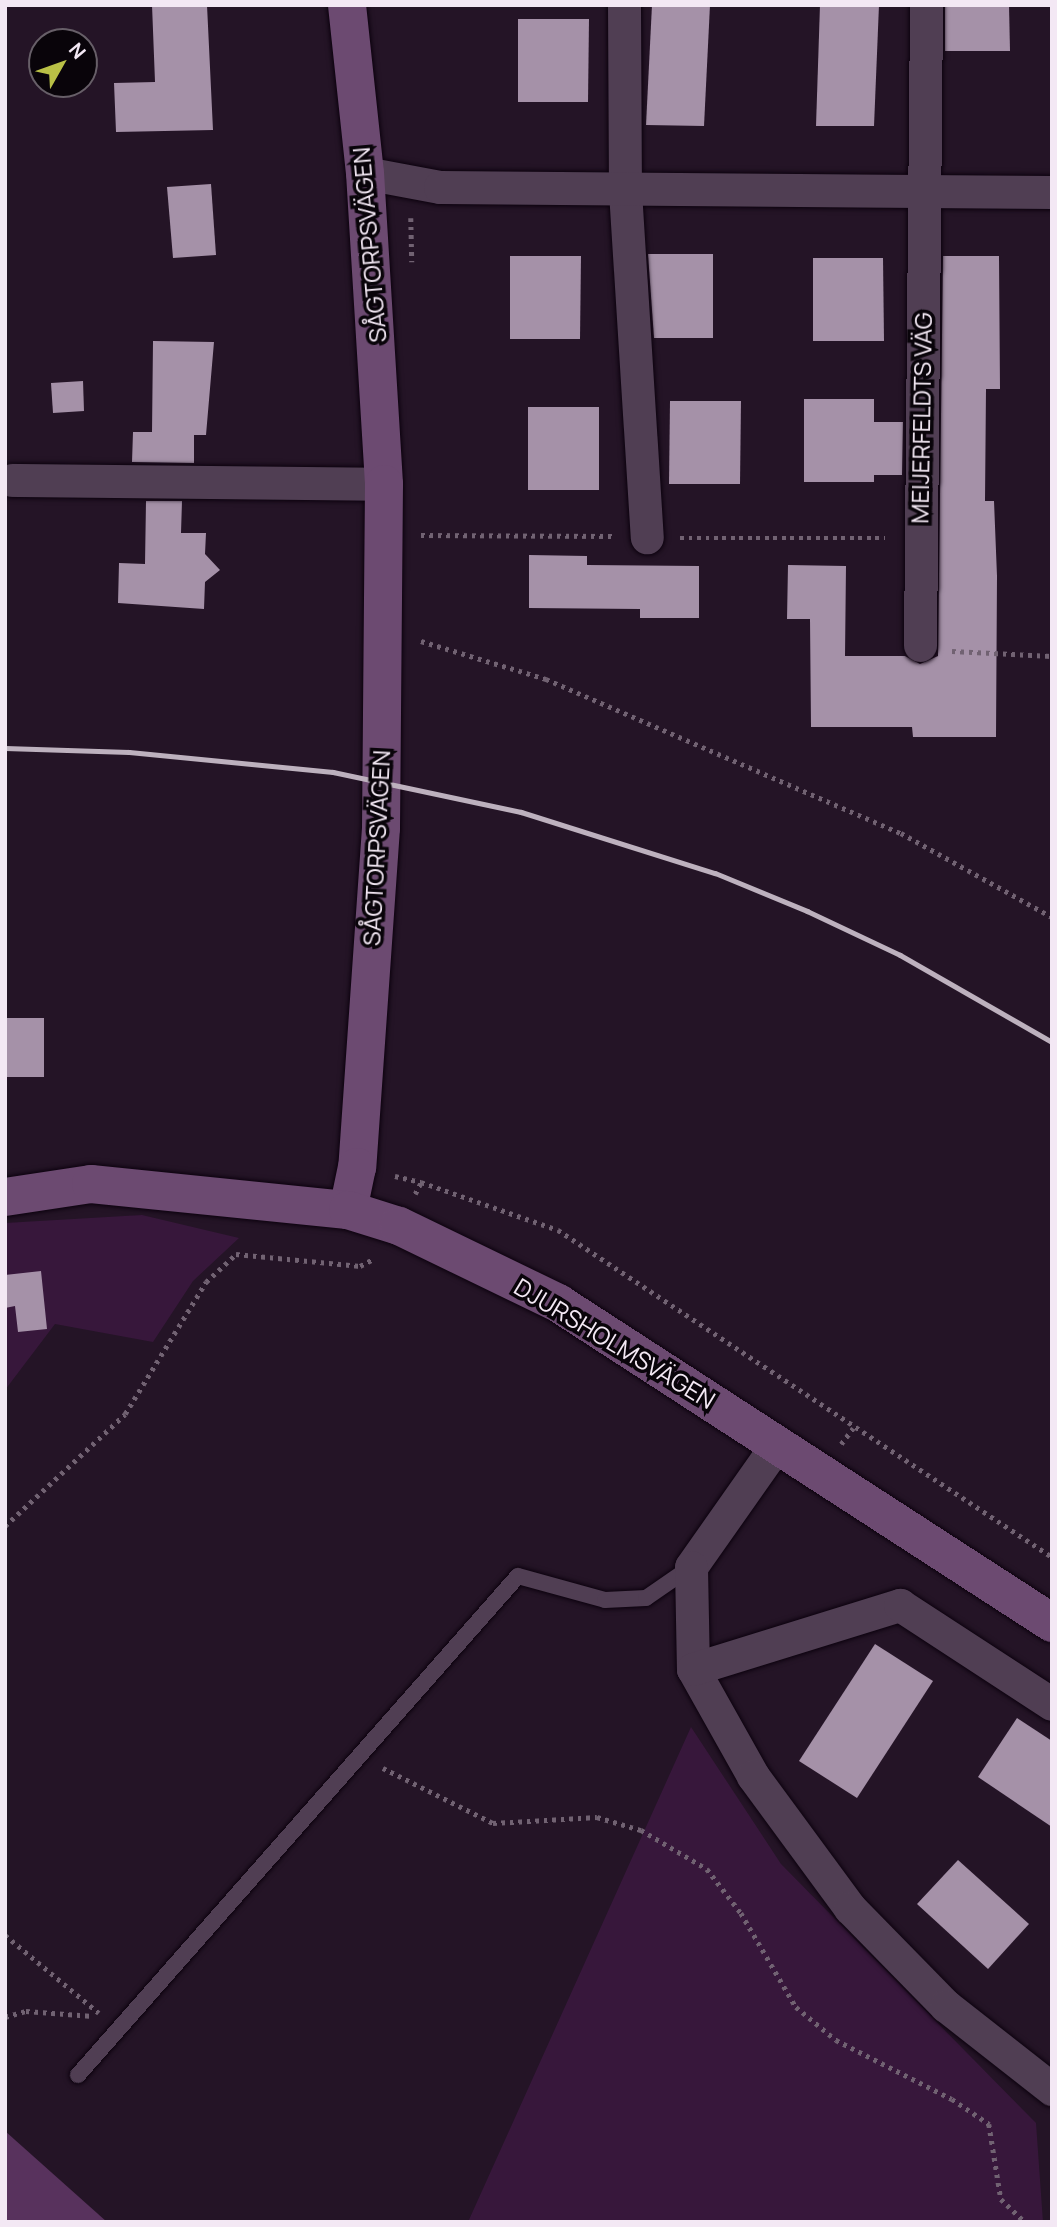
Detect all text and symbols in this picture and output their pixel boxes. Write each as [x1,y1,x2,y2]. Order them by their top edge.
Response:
north arrow [28,28,98,98]
text: N [63,37,92,64]
street label: SÅGTORPSVÄGEN [346,146,392,344]
street label: MEIJERFELDTS VÄG [905,312,937,524]
street label: SÅGTORPSVÄGEN [356,749,396,947]
street label: DJURSHOLMSVÄGEN [509,1272,721,1414]

